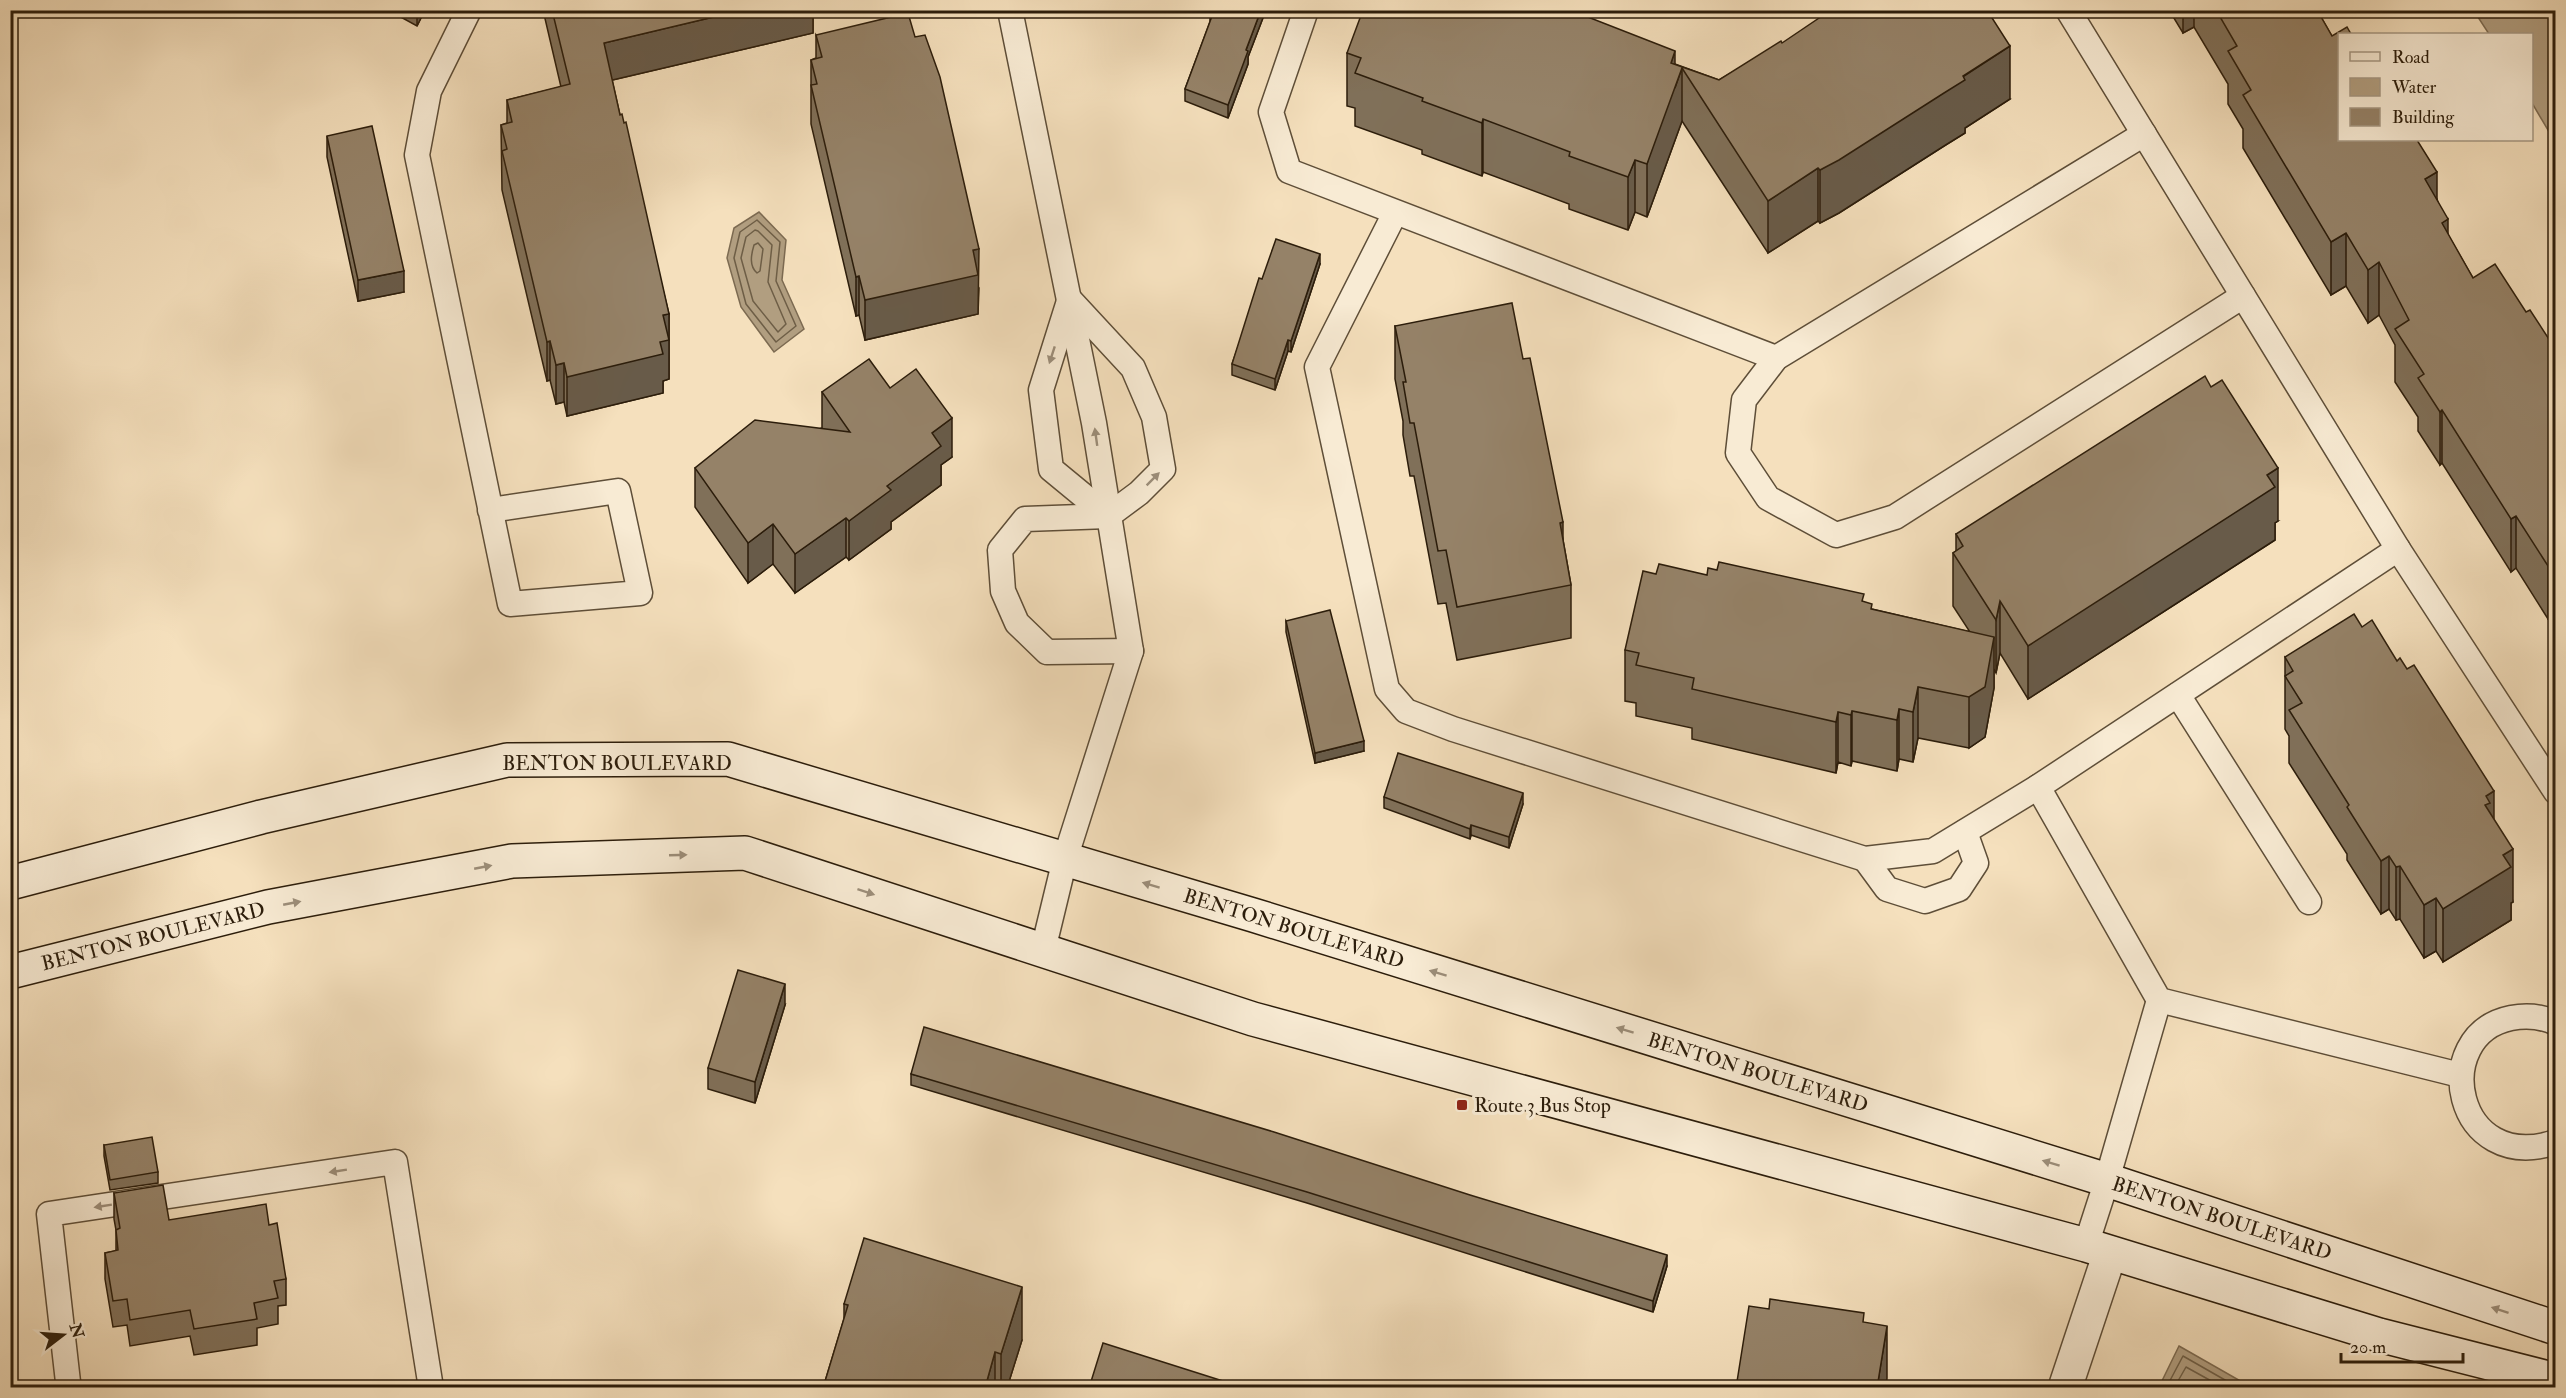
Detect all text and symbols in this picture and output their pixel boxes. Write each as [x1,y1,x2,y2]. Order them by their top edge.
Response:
legend [2338,33,2533,141]
text: Road [2392,46,2430,69]
text: Water [2391,76,2436,99]
text: Building [2392,106,2455,129]
one-way arrow [1047,346,1056,364]
one-way arrow [1092,427,1101,446]
one-way arrow [1146,471,1160,486]
street label: BENTON BOULEVARD [502,751,732,776]
one-way arrow [668,851,687,860]
one-way arrow [474,862,493,871]
one-way arrow [1142,880,1160,889]
street label: BENTON BOULEVARD [1180,883,1407,974]
one-way arrow [857,888,875,897]
street label: BENTON BOULEVARD [39,897,268,976]
one-way arrow [282,898,301,907]
one-way arrow [1429,968,1447,977]
one-way arrow [1615,1025,1633,1035]
street label: BENTON BOULEVARD [1644,1027,1871,1118]
place label: Route 3 Bus Stop [1474,1093,1611,1119]
marker: Route 3 Bus Stop [1455,1098,1469,1112]
one-way arrow [2042,1158,2060,1167]
one-way arrow [328,1166,347,1175]
street label: BENTON BOULEVARD [2109,1171,2335,1266]
one-way arrow [94,1201,113,1210]
one-way arrow [2491,1304,2509,1314]
north arrow [33,1305,93,1365]
text: N [64,1320,88,1341]
scale bar [2341,1326,2462,1364]
text: 20 m [2350,1336,2386,1359]

